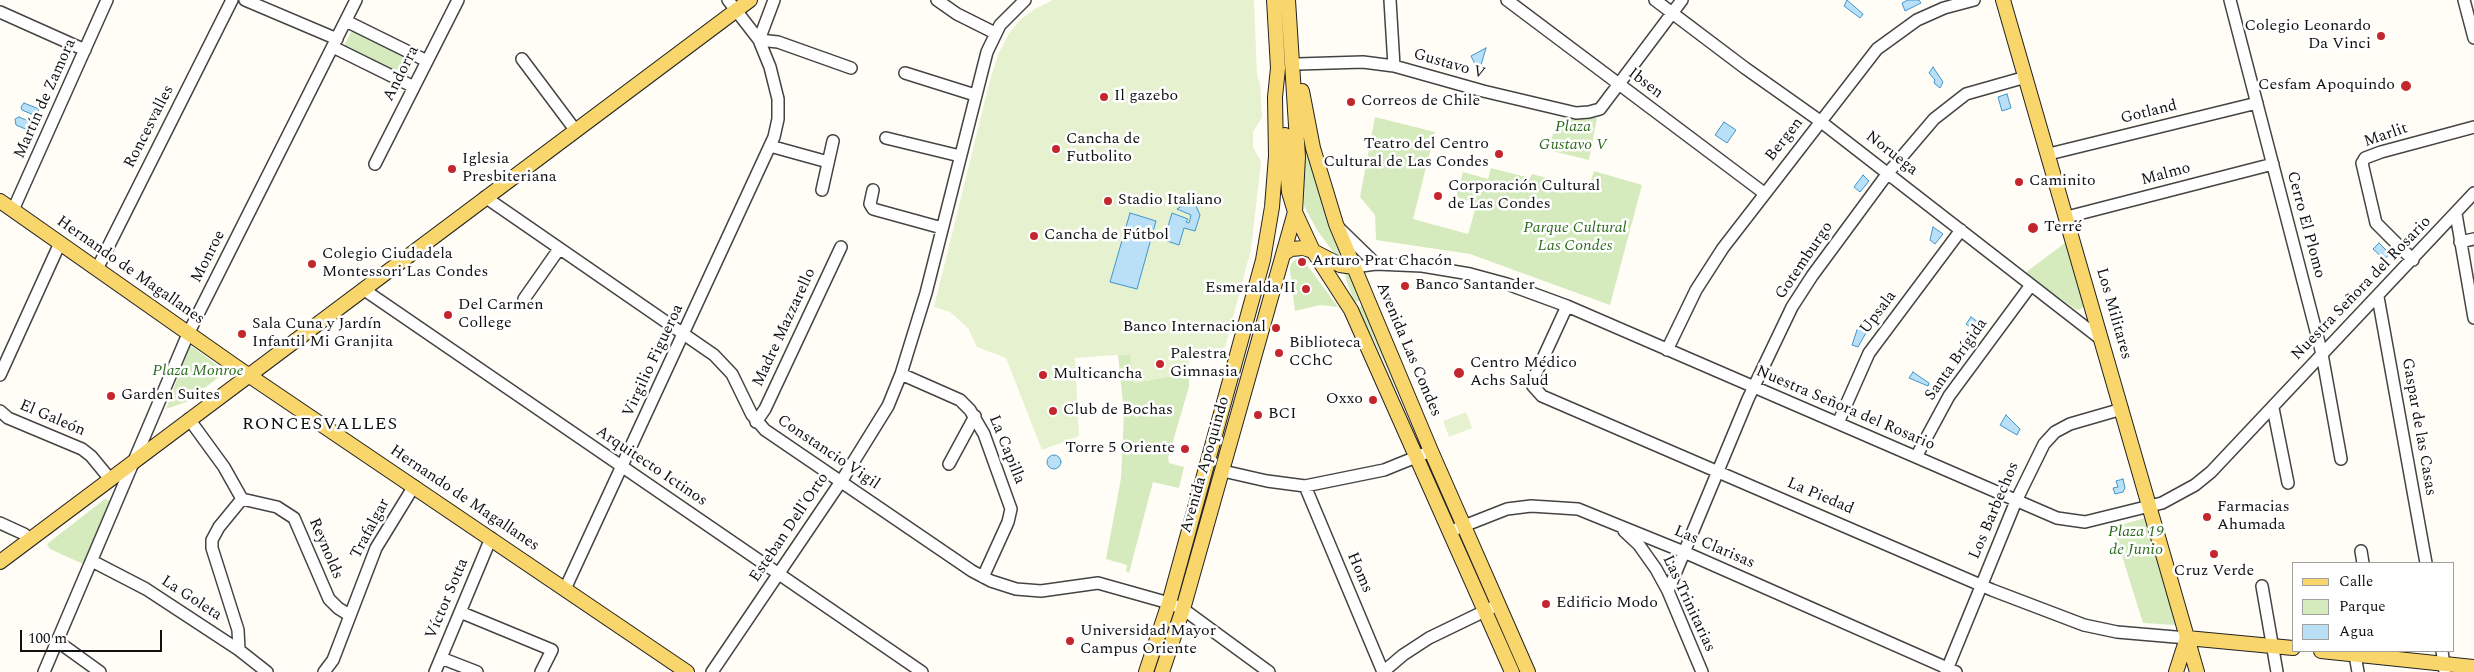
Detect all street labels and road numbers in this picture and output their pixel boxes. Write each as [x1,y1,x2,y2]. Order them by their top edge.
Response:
street label: Martín de Zamora [11,36,81,162]
street label: Andorra [380,43,424,105]
street label: Gustavo V [1411,46,1487,84]
street label: Ibsen [1624,65,1666,103]
street label: Roncesvalles [121,82,179,172]
street label: Gotland [2119,97,2179,129]
street label: Bergen [1762,114,1808,166]
street label: Marlit [2362,120,2410,152]
street label: Noruega [1861,128,1921,180]
street label: Malmo [2139,159,2193,191]
street label: Cerro El Plomo [2282,169,2328,281]
street label: Hernando de Magallanes [52,213,208,329]
street label: Nuestra Señora del Rosario [2288,213,2436,365]
street label: Gotemburgo [1772,219,1838,303]
street label: Monroe [188,228,230,286]
street label: Madre Mazzarello [749,266,821,390]
street label: Los Militares [2091,266,2135,362]
street label: Avenida Las Condes [1371,280,1445,420]
street label: Upsala [1857,288,1901,338]
street label: Virgilio Figueroa [619,302,689,420]
street label: Santa Brígida [1922,315,1992,405]
street label: Gaspar de las Casas [2396,357,2440,497]
street label: Nuestra Señora del Rosario [1753,363,1937,455]
street label: Avenida Apoquindo [1177,394,1235,536]
street label: El Galeón [16,397,88,441]
street label: Constancio Vigil [773,412,883,494]
street label: La Capilla [983,413,1029,487]
street label: Arquitecto Ictinos [592,423,710,511]
street label: Hernando de Magallanes [386,442,542,556]
street label: Los Barbechos [1966,460,2024,562]
street label: Esteban Dell'Orto [746,470,834,586]
street label: La Piedad [1784,474,1856,520]
street label: Trafalgar [347,496,395,562]
street label: Reynolds [304,516,346,582]
street label: Las Clarisas [1671,522,1757,574]
street label: Homs [1342,550,1376,596]
street label: Las Trinitarias [1657,553,1719,655]
street label: Víctor Sotta [422,556,474,642]
street label: La Goleta [157,572,225,626]

